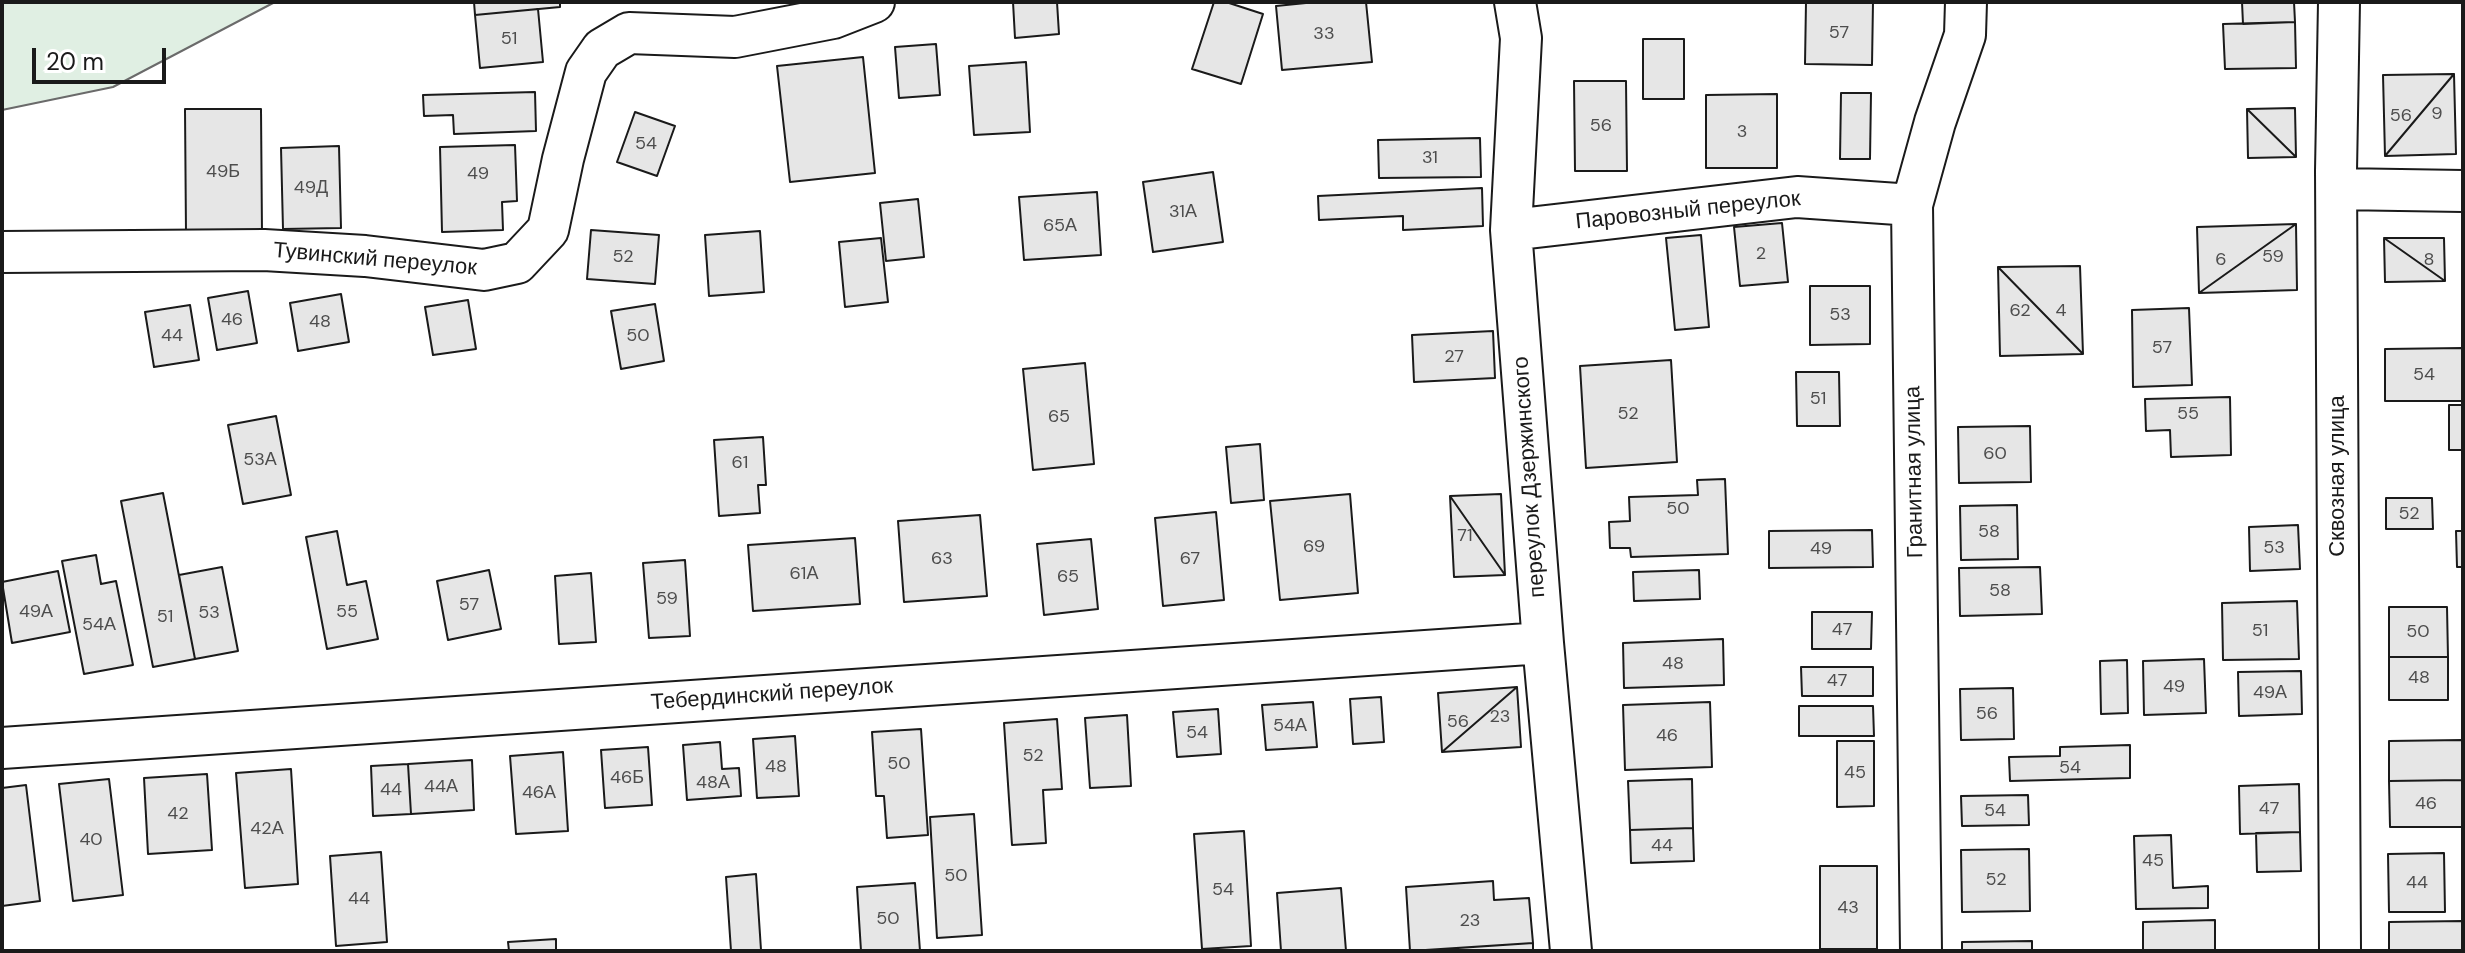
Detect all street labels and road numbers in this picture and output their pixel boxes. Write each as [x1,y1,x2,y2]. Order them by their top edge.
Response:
street label: Паровозный переулок [1574,186,1802,236]
street label: Тувинский переулок [272,238,478,282]
street label: переулок Дзержинского [1508,356,1552,598]
street label: Гранитная улица [1900,386,1930,558]
street label: Сквозная улица [2325,395,2351,557]
street label: Тебердинский переулок [650,673,894,717]

